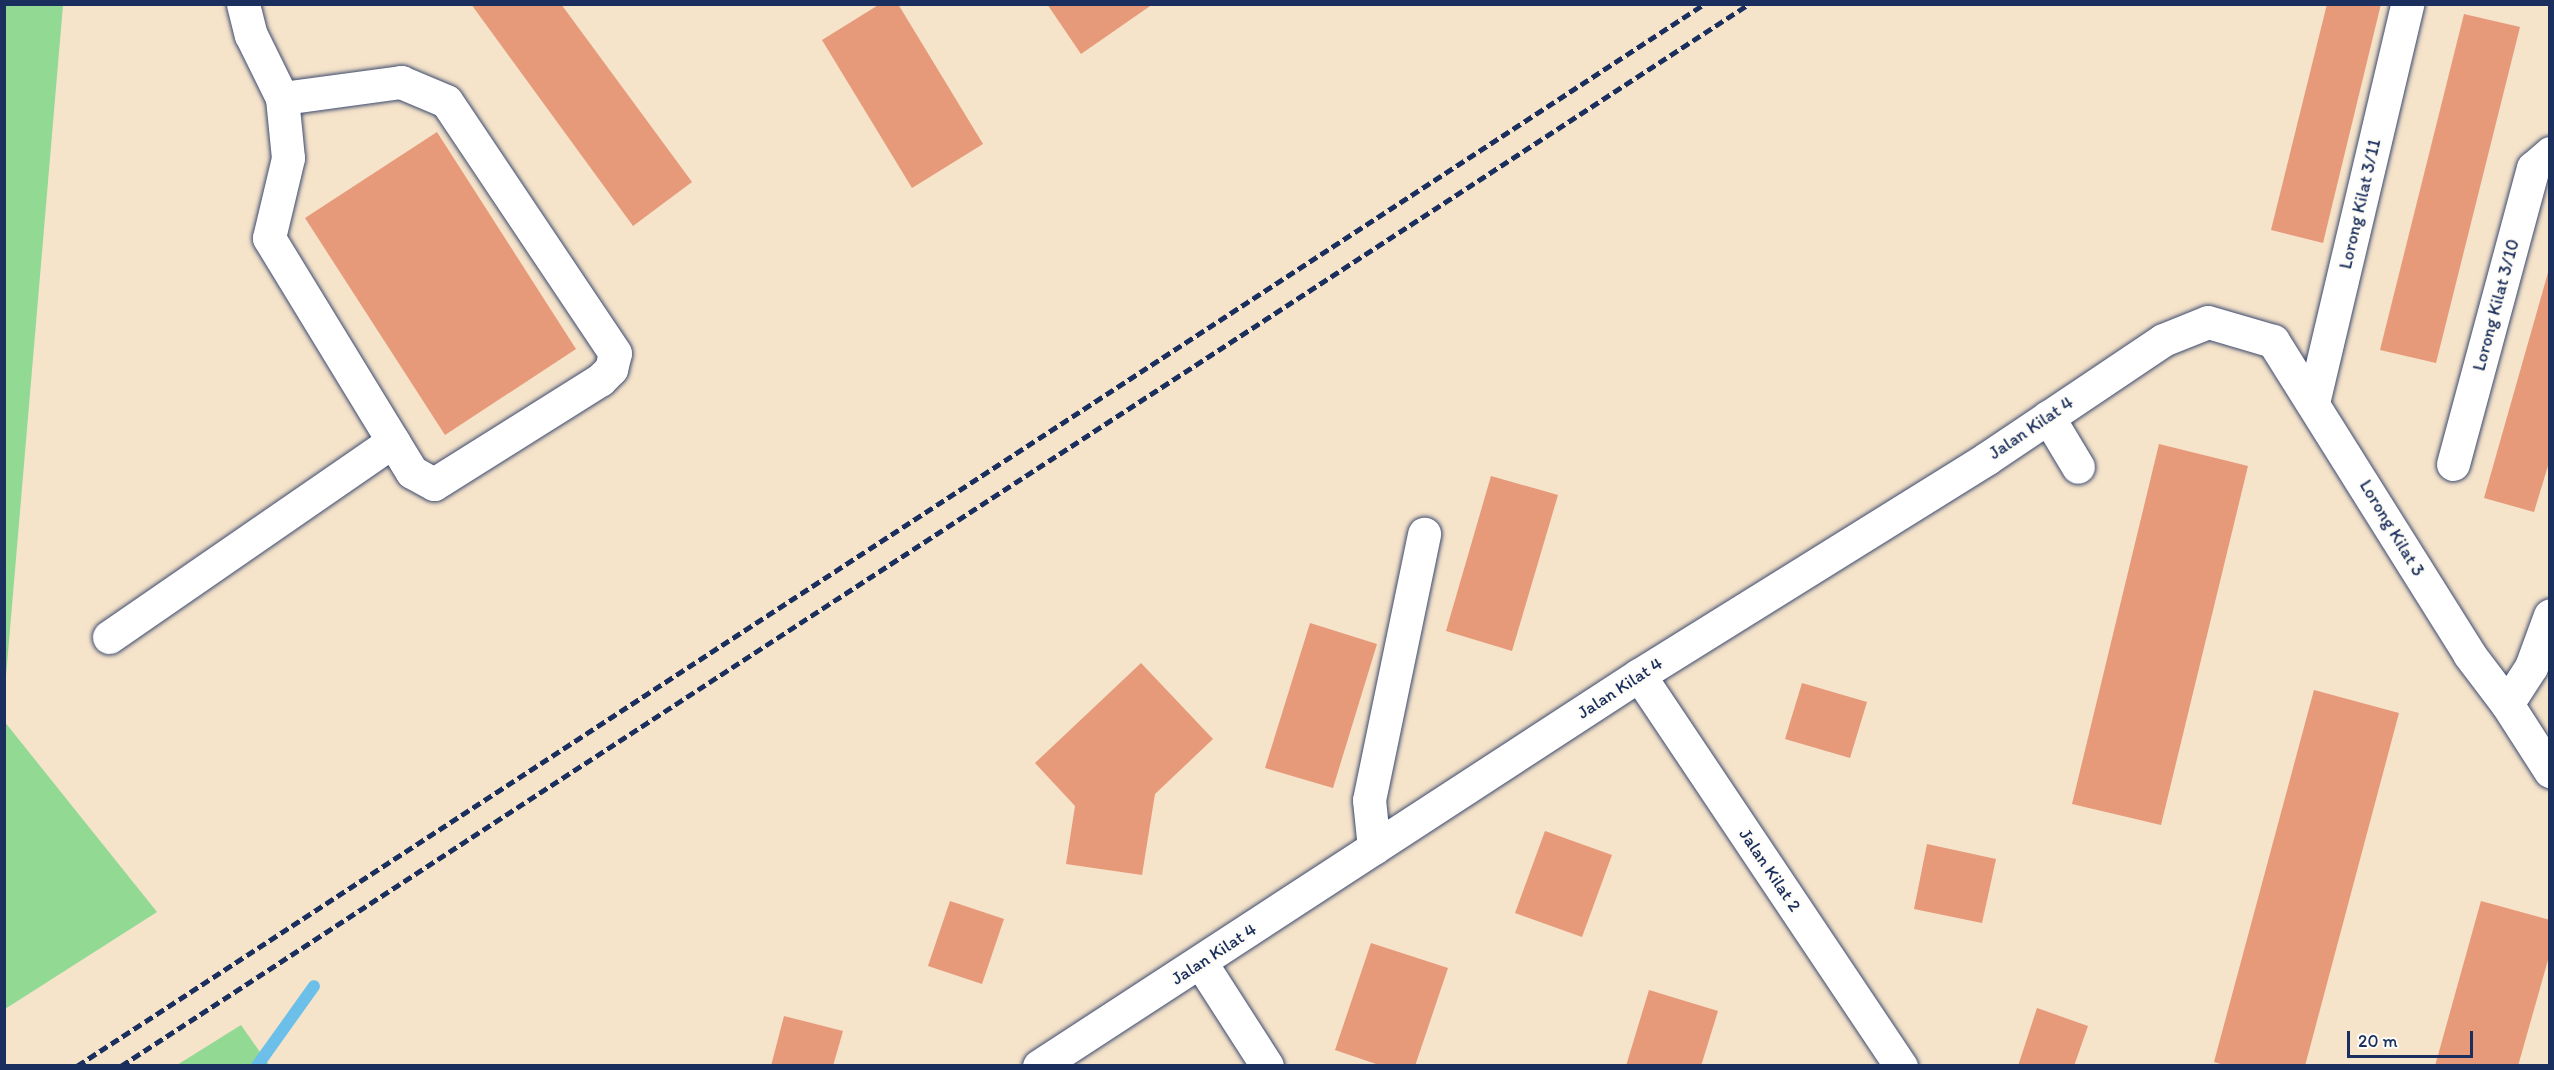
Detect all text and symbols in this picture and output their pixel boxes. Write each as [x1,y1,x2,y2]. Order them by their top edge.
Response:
street label: Lorong Kilat 3/11 [2335,137,2385,271]
street label: Lorong Kilat 3/10 [2468,237,2524,373]
street label: Jalan Kilat 4 [1985,392,2077,464]
street label: Lorong Kilat 3 [2355,476,2429,580]
street label: Jalan Kilat 4 [1573,653,1667,723]
street label: Jalan Kilat 2 [1734,824,1806,916]
street label: Jalan Kilat 4 [1167,919,1261,989]
scale bar [2350,1019,2476,1057]
text: 20 m [2358,1030,2398,1052]

